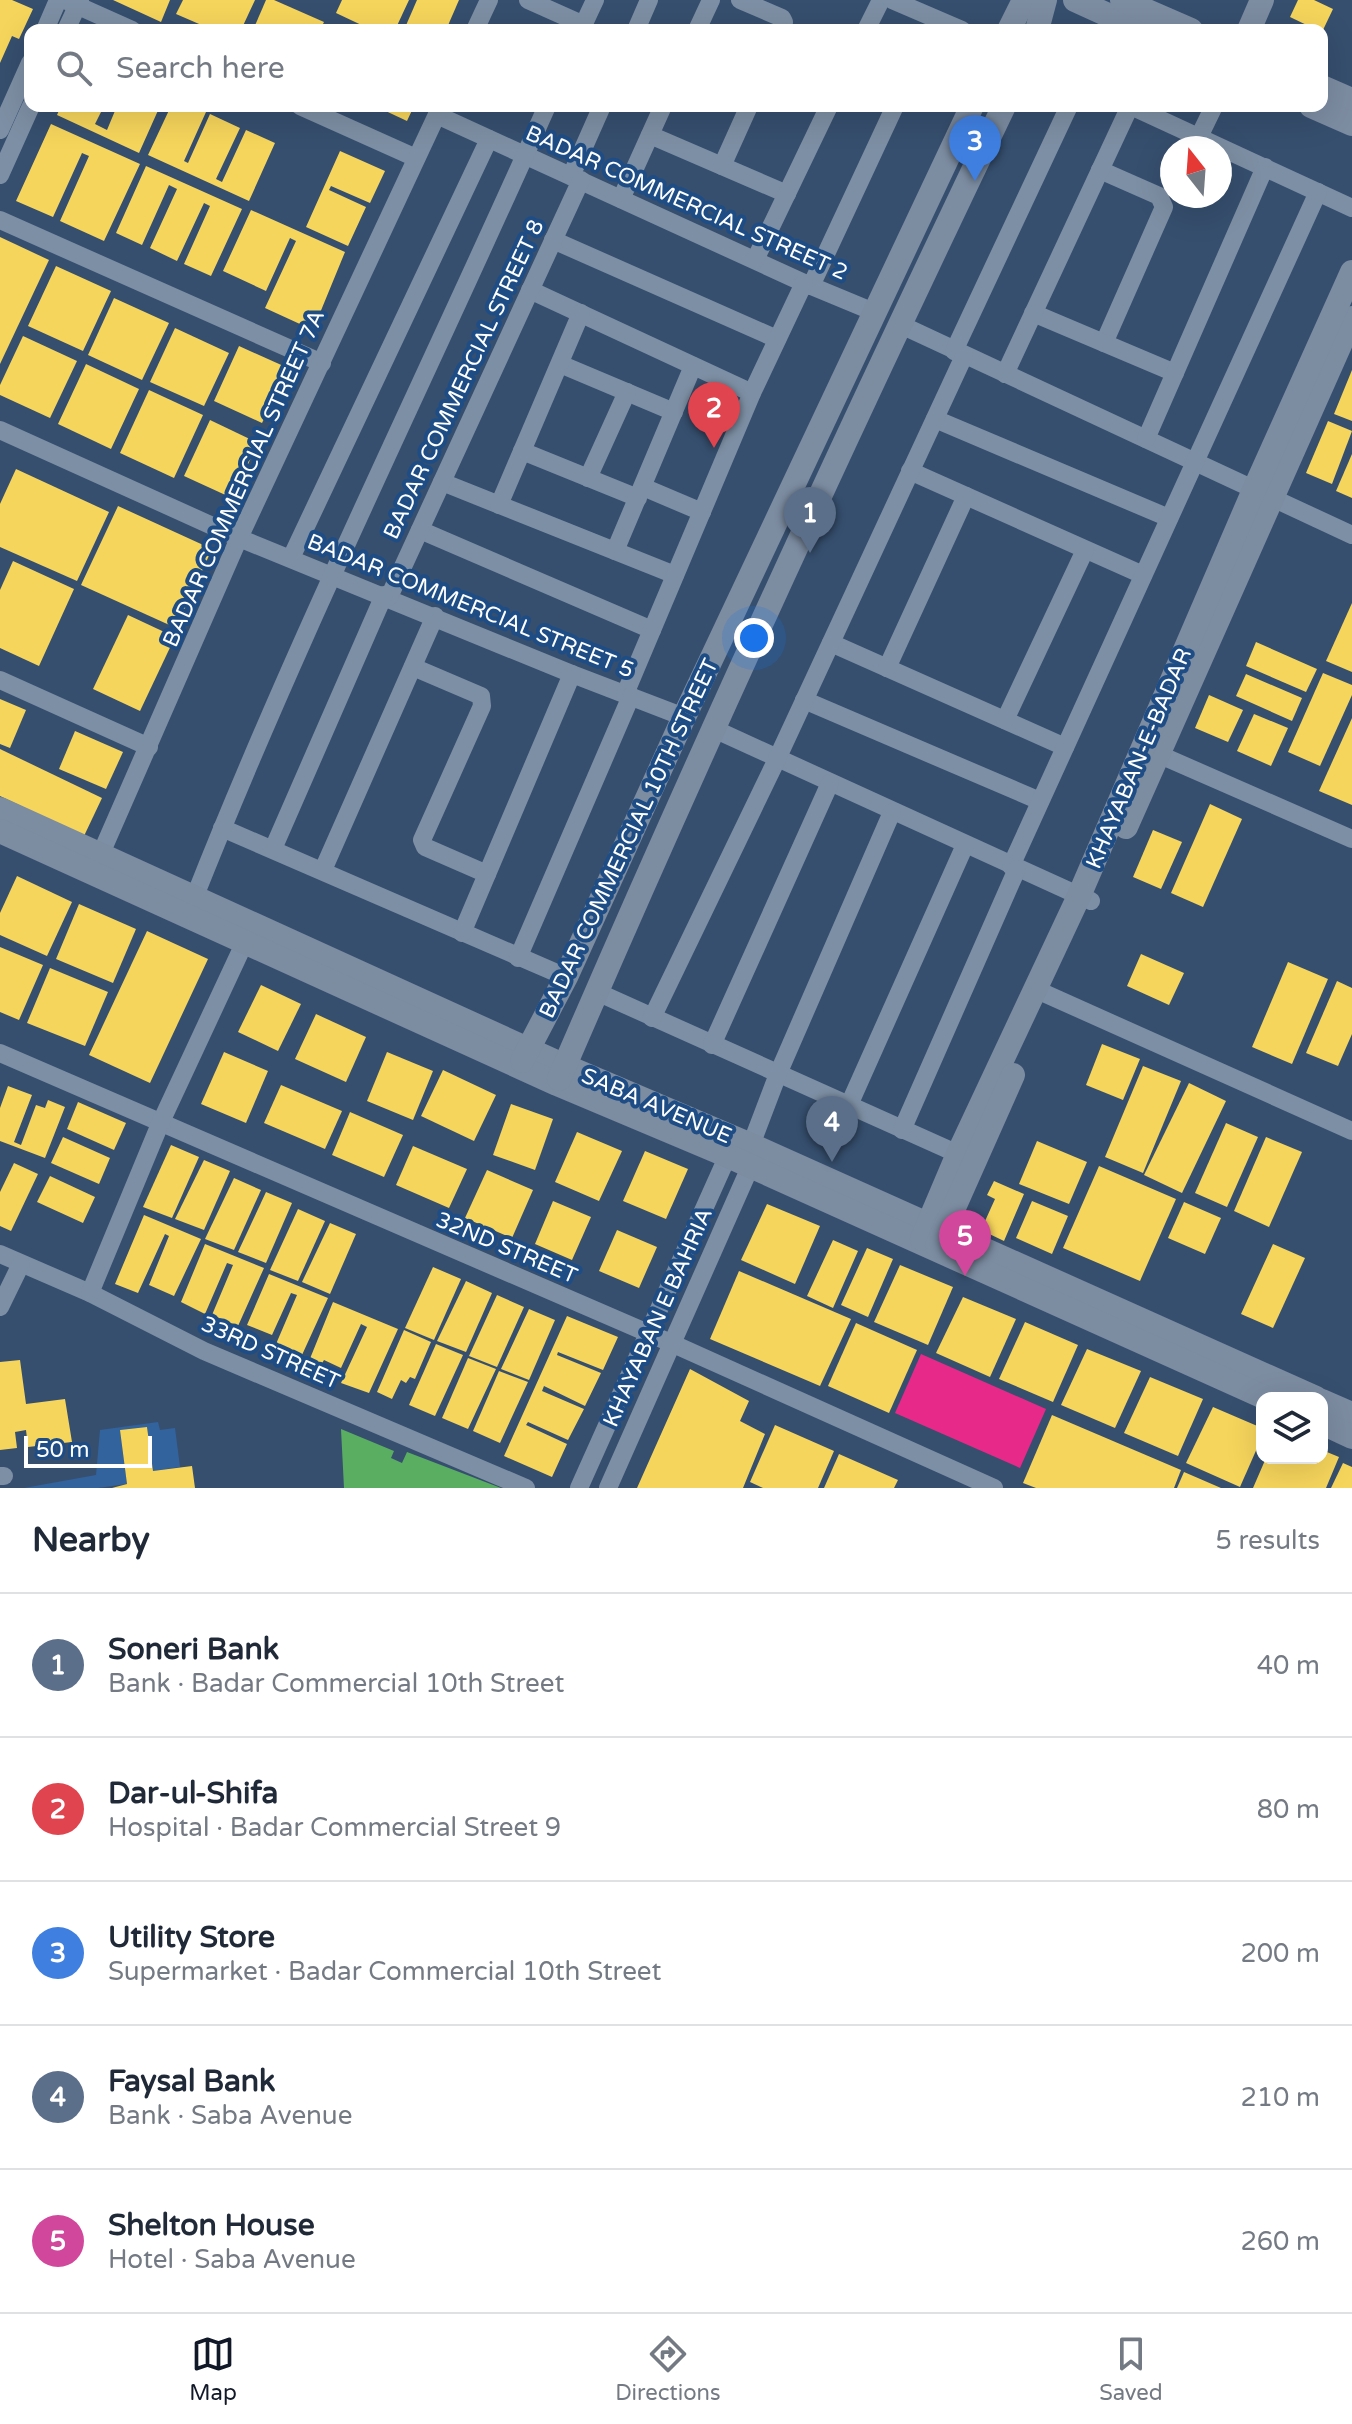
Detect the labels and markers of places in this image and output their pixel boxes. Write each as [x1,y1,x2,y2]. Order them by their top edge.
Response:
pin: 3 [949,115,1001,181]
pin: 2 [688,382,740,448]
pin: 1 [784,487,836,553]
pin: 4 [806,1096,858,1162]
pin: 5 [939,1210,991,1276]

